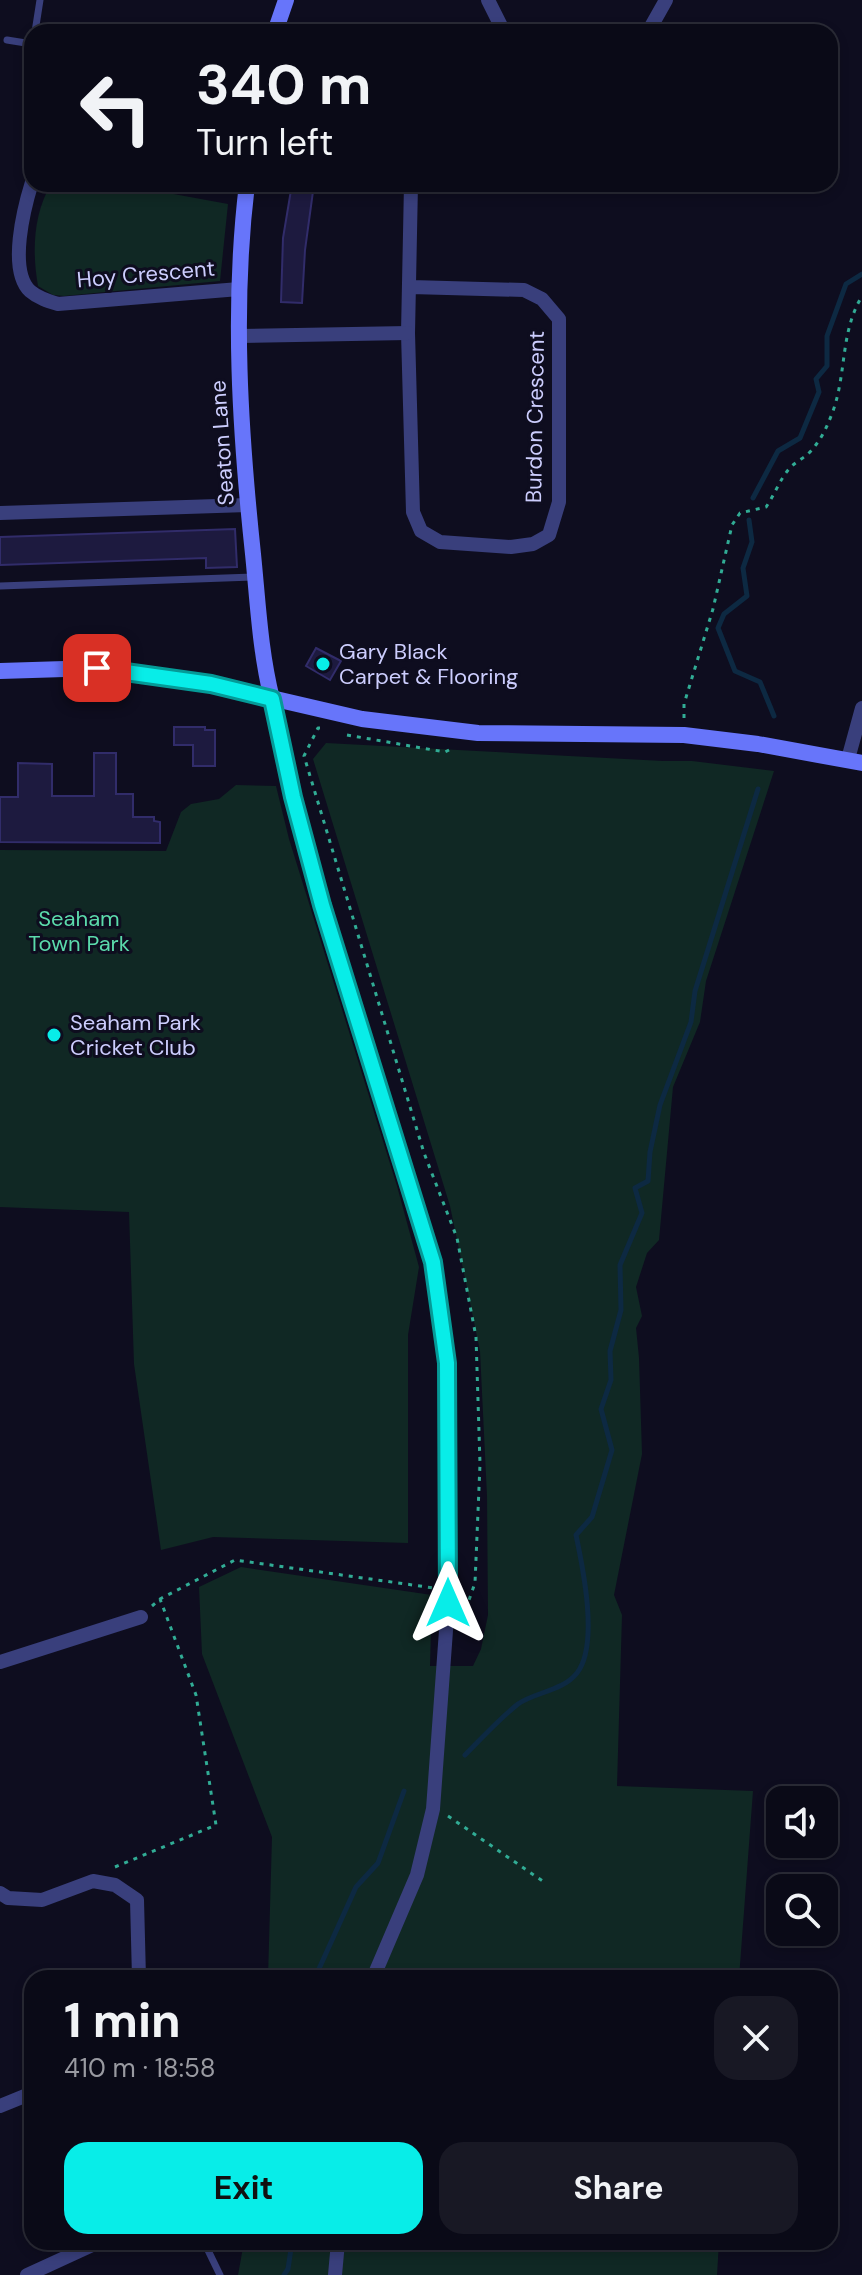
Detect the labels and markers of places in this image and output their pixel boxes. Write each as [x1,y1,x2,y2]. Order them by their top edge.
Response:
pin [63,634,131,702]
place label: Gary Black Carpet & Flooring [339,637,518,691]
marker: Gary Black Carpet & Flooring [314,655,332,673]
place label: Seaham Park Cricket Club [70,1008,201,1062]
marker: Seaham Park Cricket Club [45,1026,63,1044]

